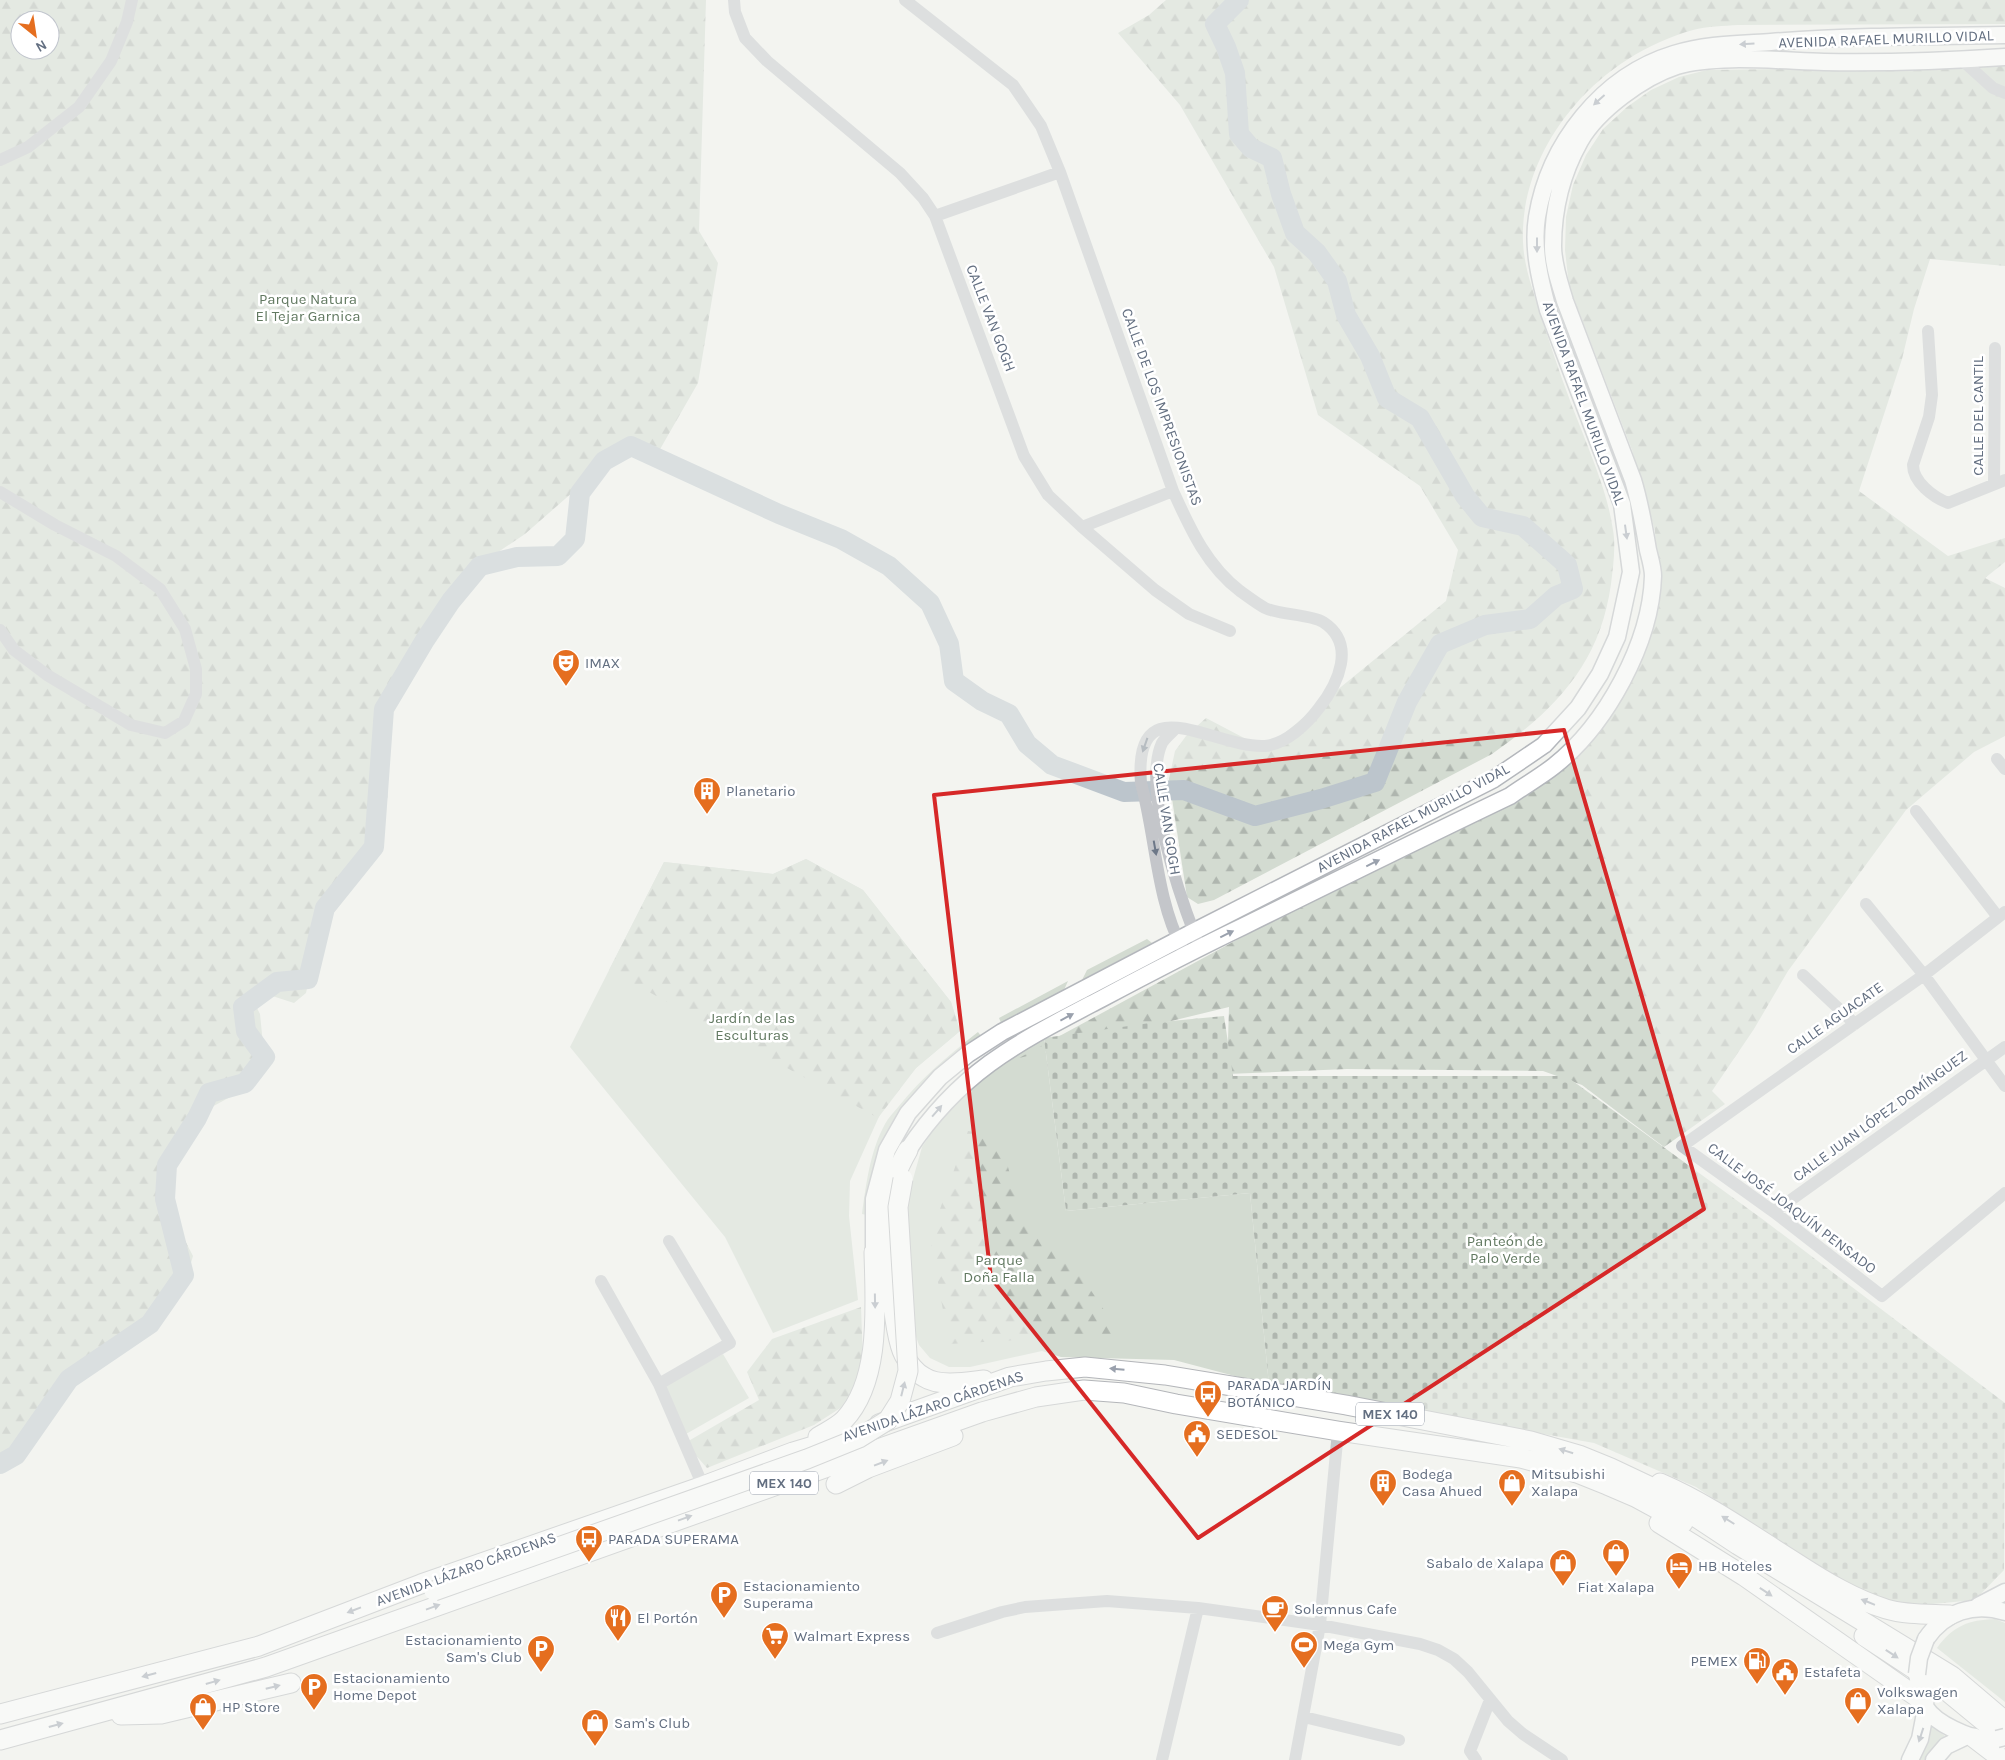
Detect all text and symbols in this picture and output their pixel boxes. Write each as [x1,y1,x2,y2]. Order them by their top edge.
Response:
north arrow [10,10,60,60]
street label: AVENIDA RAFAEL MURILLO VIDAL [1778,26,1994,52]
text: N [33,36,50,56]
one-way arrow [1738,40,1754,48]
one-way arrow [1592,95,1605,106]
one-way arrow [1533,237,1541,253]
street label: CALLE VAN GOGH [962,262,1020,374]
park label: Parque Natura El Tejar Garnica [255,290,361,325]
street label: AVENIDA RAFAEL MURILLO VIDAL [1539,299,1629,507]
street label: CALLE DE LOS IMPRESIONISTAS [1118,306,1206,508]
street label: CALLE DEL CANTIL [1969,356,1987,476]
one-way arrow [1622,525,1630,541]
theatre icon: IMAX [551,648,581,687]
place label: IMAX [585,654,620,672]
one-way arrow [1141,737,1148,752]
street label: AVENIDA RAFAEL MURILLO VIDAL [1314,759,1512,877]
street label: CALLE VAN GOGH [1149,762,1185,876]
building icon: Planetario [692,776,722,815]
place label: Planetario [726,782,796,800]
one-way arrow [1151,840,1159,856]
one-way arrow [1366,859,1380,867]
one-way arrow [1220,930,1234,938]
street label: CALLE AGUACATE [1783,978,1887,1058]
park label: Jardín de las Esculturas [709,1009,795,1044]
one-way arrow [1060,1013,1074,1021]
street label: CALLE JUAN LÓPEZ DOMÍNGUEZ [1789,1046,1971,1185]
one-way arrow [931,1105,942,1118]
street label: CALLE JOSÉ JOAQUÍN PENSADO [1704,1139,1880,1277]
park label: Panteón de Palo Verde [1467,1232,1543,1267]
park label: Parque Doña Falla [963,1251,1035,1286]
one-way arrow [871,1293,879,1309]
one-way arrow [1109,1365,1125,1373]
street label: AVENIDA LÁZARO CÁRDENAS [840,1366,1026,1446]
place label: PARADA JARDÍN BOTÁNICO [1227,1376,1331,1411]
bus stop icon: PARADA JARDÍN BOTÁNICO [1193,1379,1223,1418]
one-way arrow [899,1381,907,1396]
road number: MEX 140 [1356,1402,1424,1426]
public building icon: SEDESOL [1182,1419,1212,1458]
place label: SEDESOL [1216,1425,1278,1443]
one-way arrow [1558,1447,1573,1455]
one-way arrow [873,1459,888,1467]
place label: Bodega Casa Ahued [1402,1465,1483,1500]
place label: Mitsubishi Xalapa [1531,1465,1606,1500]
building icon: Bodega Casa Ahued [1368,1468,1398,1507]
shop icon: Mitsubishi Xalapa [1497,1468,1527,1507]
road number: MEX 140 [750,1472,818,1495]
one-way arrow [678,1514,693,1522]
one-way arrow [1721,1516,1735,1525]
bus stop icon: PARADA SUPERAMA [574,1524,604,1563]
street label: AVENIDA LÁZARO CÁRDENAS [373,1528,559,1610]
place label: PARADA SUPERAMA [608,1530,739,1548]
shop icon: Fiat Xalapa [1601,1538,1631,1577]
shop icon: Sabalo de Xalapa [1548,1548,1578,1587]
hotel icon: HB Hoteles [1664,1551,1694,1590]
place label: Sabalo de Xalapa [1426,1554,1544,1572]
place label: HB Hoteles [1698,1557,1772,1575]
place label: Estacionamiento Superama [743,1577,860,1612]
place label: Fiat Xalapa [1577,1578,1655,1596]
parking icon: Estacionamiento Superama [709,1580,739,1619]
one-way arrow [1760,1587,1773,1597]
cafe icon: Solemnus Cafe [1260,1594,1290,1633]
one-way arrow [1860,1598,1875,1606]
place label: Solemnus Cafe [1294,1600,1397,1618]
one-way arrow [426,1603,441,1611]
restaurant icon: El Portón [603,1603,633,1642]
one-way arrow [346,1607,361,1614]
place label: El Portón [637,1609,698,1627]
supermarket icon: Walmart Express [760,1621,790,1660]
place label: Walmart Express [794,1627,910,1645]
sports icon: Mega Gym [1289,1630,1319,1669]
place label: Estacionamiento Sam's Club [405,1631,522,1666]
parking icon: Estacionamiento Sam's Club [526,1634,556,1673]
place label: Mega Gym [1323,1636,1394,1654]
fuel station icon: PEMEX [1742,1646,1772,1685]
one-way arrow [1885,1649,1899,1659]
place label: PEMEX [1691,1652,1738,1670]
public building icon: Estafeta [1770,1657,1800,1696]
place label: Estafeta [1804,1663,1861,1681]
place label: Estacionamiento Home Depot [333,1669,450,1704]
one-way arrow [142,1671,157,1679]
parking icon: Estacionamiento Home Depot [299,1672,329,1711]
one-way arrow [205,1678,220,1686]
one-way arrow [265,1683,280,1691]
place label: Volkswagen Xalapa [1877,1683,1958,1718]
shop icon: Volkswagen Xalapa [1843,1686,1873,1725]
shop icon: HP Store [188,1692,218,1731]
place label: HP Store [222,1698,280,1716]
shop icon: Sam's Club [580,1708,610,1747]
place label: Sam's Club [614,1714,690,1732]
one-way arrow [49,1721,64,1729]
one-way arrow [1916,1728,1924,1743]

